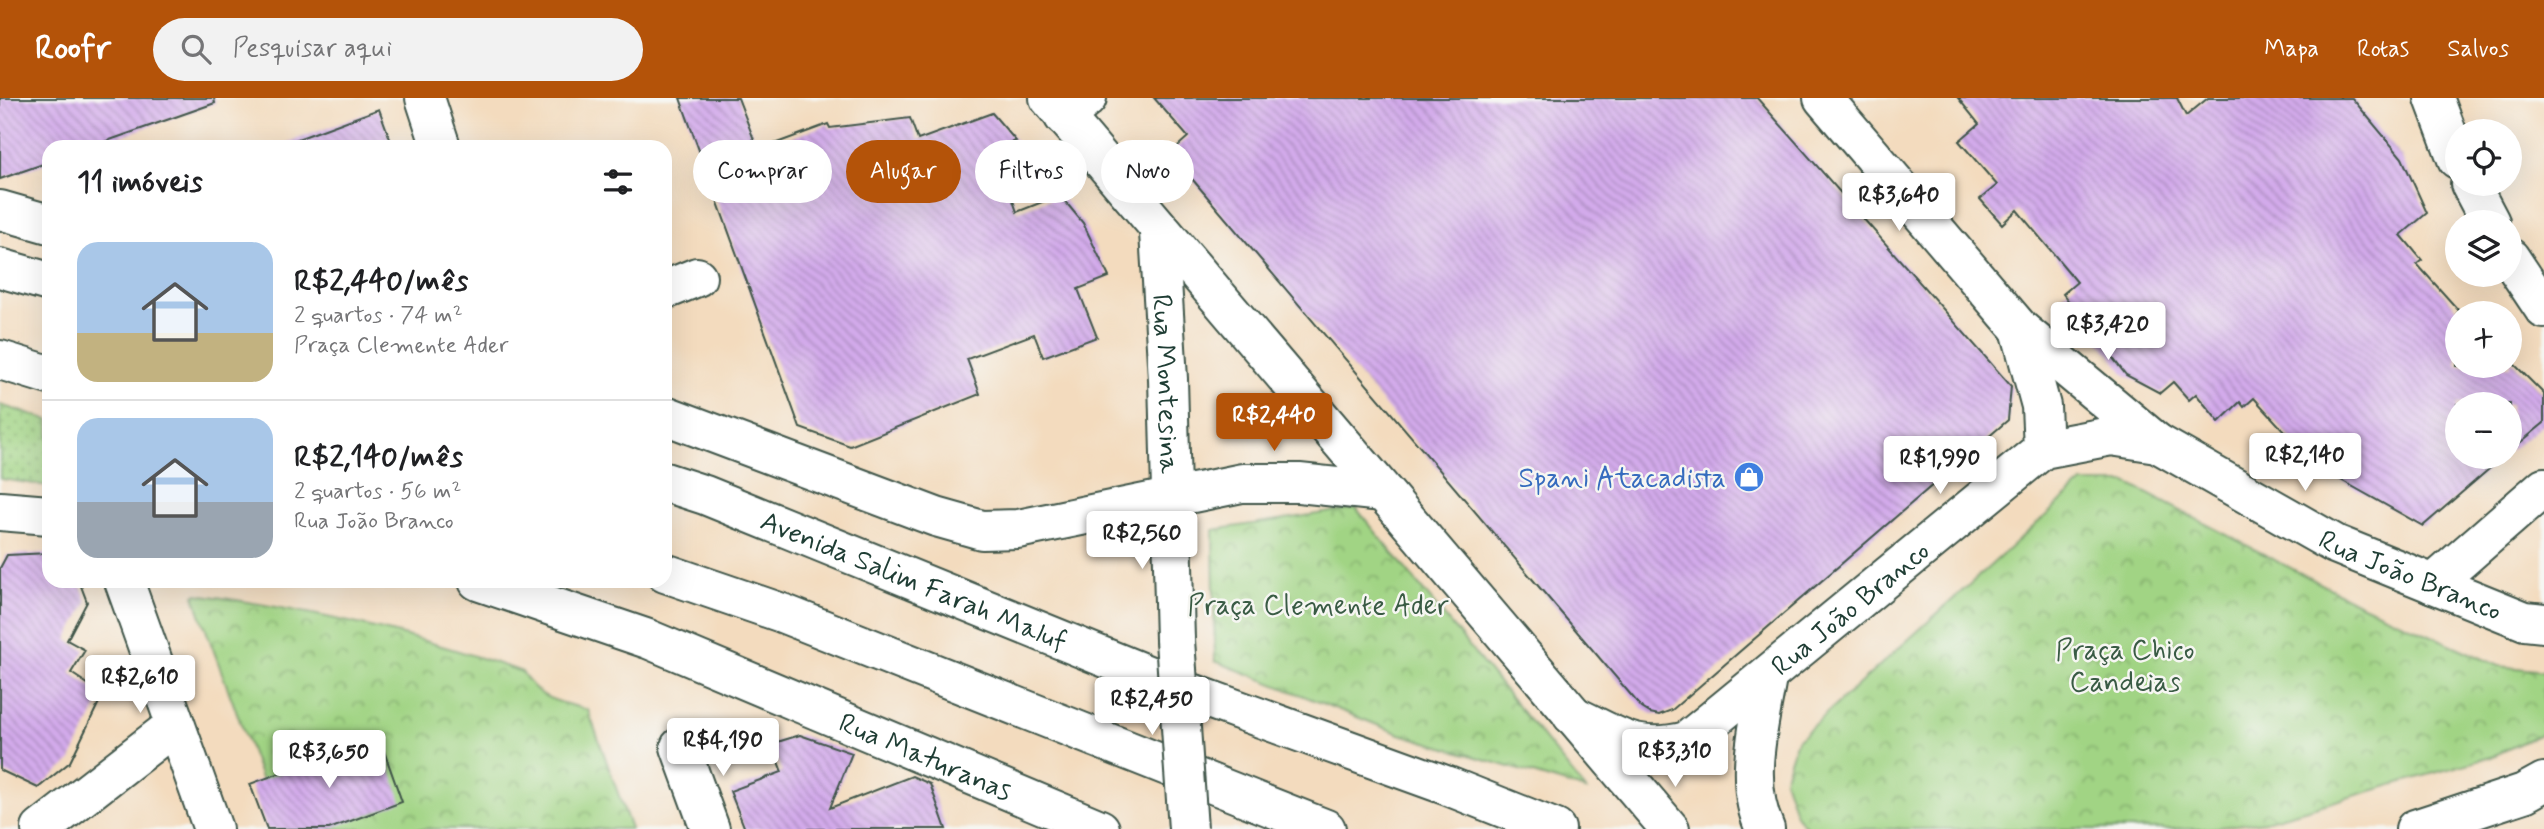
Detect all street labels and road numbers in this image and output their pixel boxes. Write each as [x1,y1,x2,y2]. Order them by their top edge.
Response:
street label: Rua Montesina [1142,293,1187,474]
street label: Avenida Salim Farah Maluf [755,504,1072,661]
street label: Rua João Branco [2311,522,2507,631]
street label: Rua João Branco [1764,534,1938,685]
street label: Rua Maturanas [833,705,1017,811]

